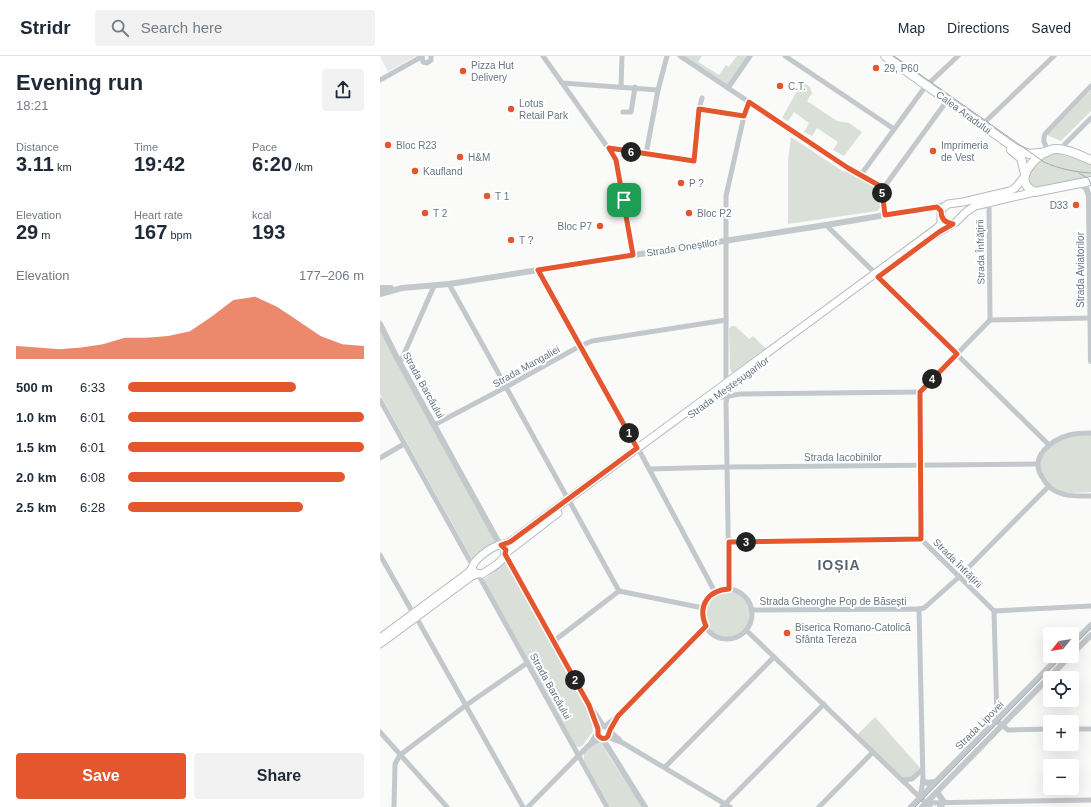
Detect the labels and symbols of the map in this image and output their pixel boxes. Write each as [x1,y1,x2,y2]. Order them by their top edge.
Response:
place label: Pizza Hut Delivery [471,60,514,83]
marker: 29, P60 [871,63,881,73]
place label: 29, P60 [884,63,919,74]
marker: Pizza Hut Delivery [458,66,468,76]
marker: C.T. [775,81,785,91]
place label: C.T. [788,81,806,92]
street label: Calea Aradului [934,89,993,136]
place label: Lotus Retail Park [519,98,569,121]
marker: Lotus Retail Park [506,104,516,114]
marker: Bloc R23 [383,140,393,150]
place label: Bloc R23 [396,140,437,151]
place label: Imprimeria de Vest [941,140,989,163]
pin: 6 [621,142,641,162]
marker: Imprimeria de Vest [928,146,938,156]
marker: H&M [455,152,465,162]
place label: H&M [468,152,490,163]
marker: Kaufland [410,166,420,176]
place label: Kaufland [423,166,462,177]
marker: P ? [676,178,686,188]
place label: P ? [689,178,704,189]
pin [607,183,641,217]
pin: 5 [872,183,892,203]
marker: T 1 [482,191,492,201]
place label: T 1 [495,191,510,202]
place label: D33 [1050,200,1068,211]
marker: D33 [1071,200,1081,210]
marker: T 2 [420,208,430,218]
place label: T 2 [433,208,448,219]
marker: Bloc P2 [684,208,694,218]
place label: Bloc P2 [697,208,732,219]
street label: Strada Înfrățirii [973,219,987,285]
place label: Bloc P7 [558,221,592,232]
marker: Bloc P7 [595,221,605,231]
street label: Strada Aviatorilor [1075,231,1086,308]
marker: T ? [506,235,516,245]
place label: T ? [519,235,534,246]
street label: Strada Oneștilor [646,236,719,259]
street label: Strada Mangaliei [491,343,562,389]
street label: Strada Barcăului [401,350,446,420]
street label: Strada Meșteșugarilor [685,354,772,421]
pin: 4 [922,369,942,389]
pin: 1 [619,423,639,443]
street label: Strada Iacobinilor [804,452,883,463]
pin: 3 [736,532,756,552]
street label: Strada Înfrățirii [931,536,985,590]
district label: IOȘIA [817,557,861,573]
street label: Strada Gheorghe Pop de Băsești [760,596,906,607]
place label: Biserica Romano-Catolică Sfânta Tereza [795,622,911,645]
north arrow [1043,627,1079,663]
marker: Biserica Romano-Catolică Sfânta Tereza [782,628,792,638]
street label: Strada Barcăului [528,651,573,721]
pin: 2 [565,670,585,690]
street label: Strada Lipovei [953,699,1006,752]

